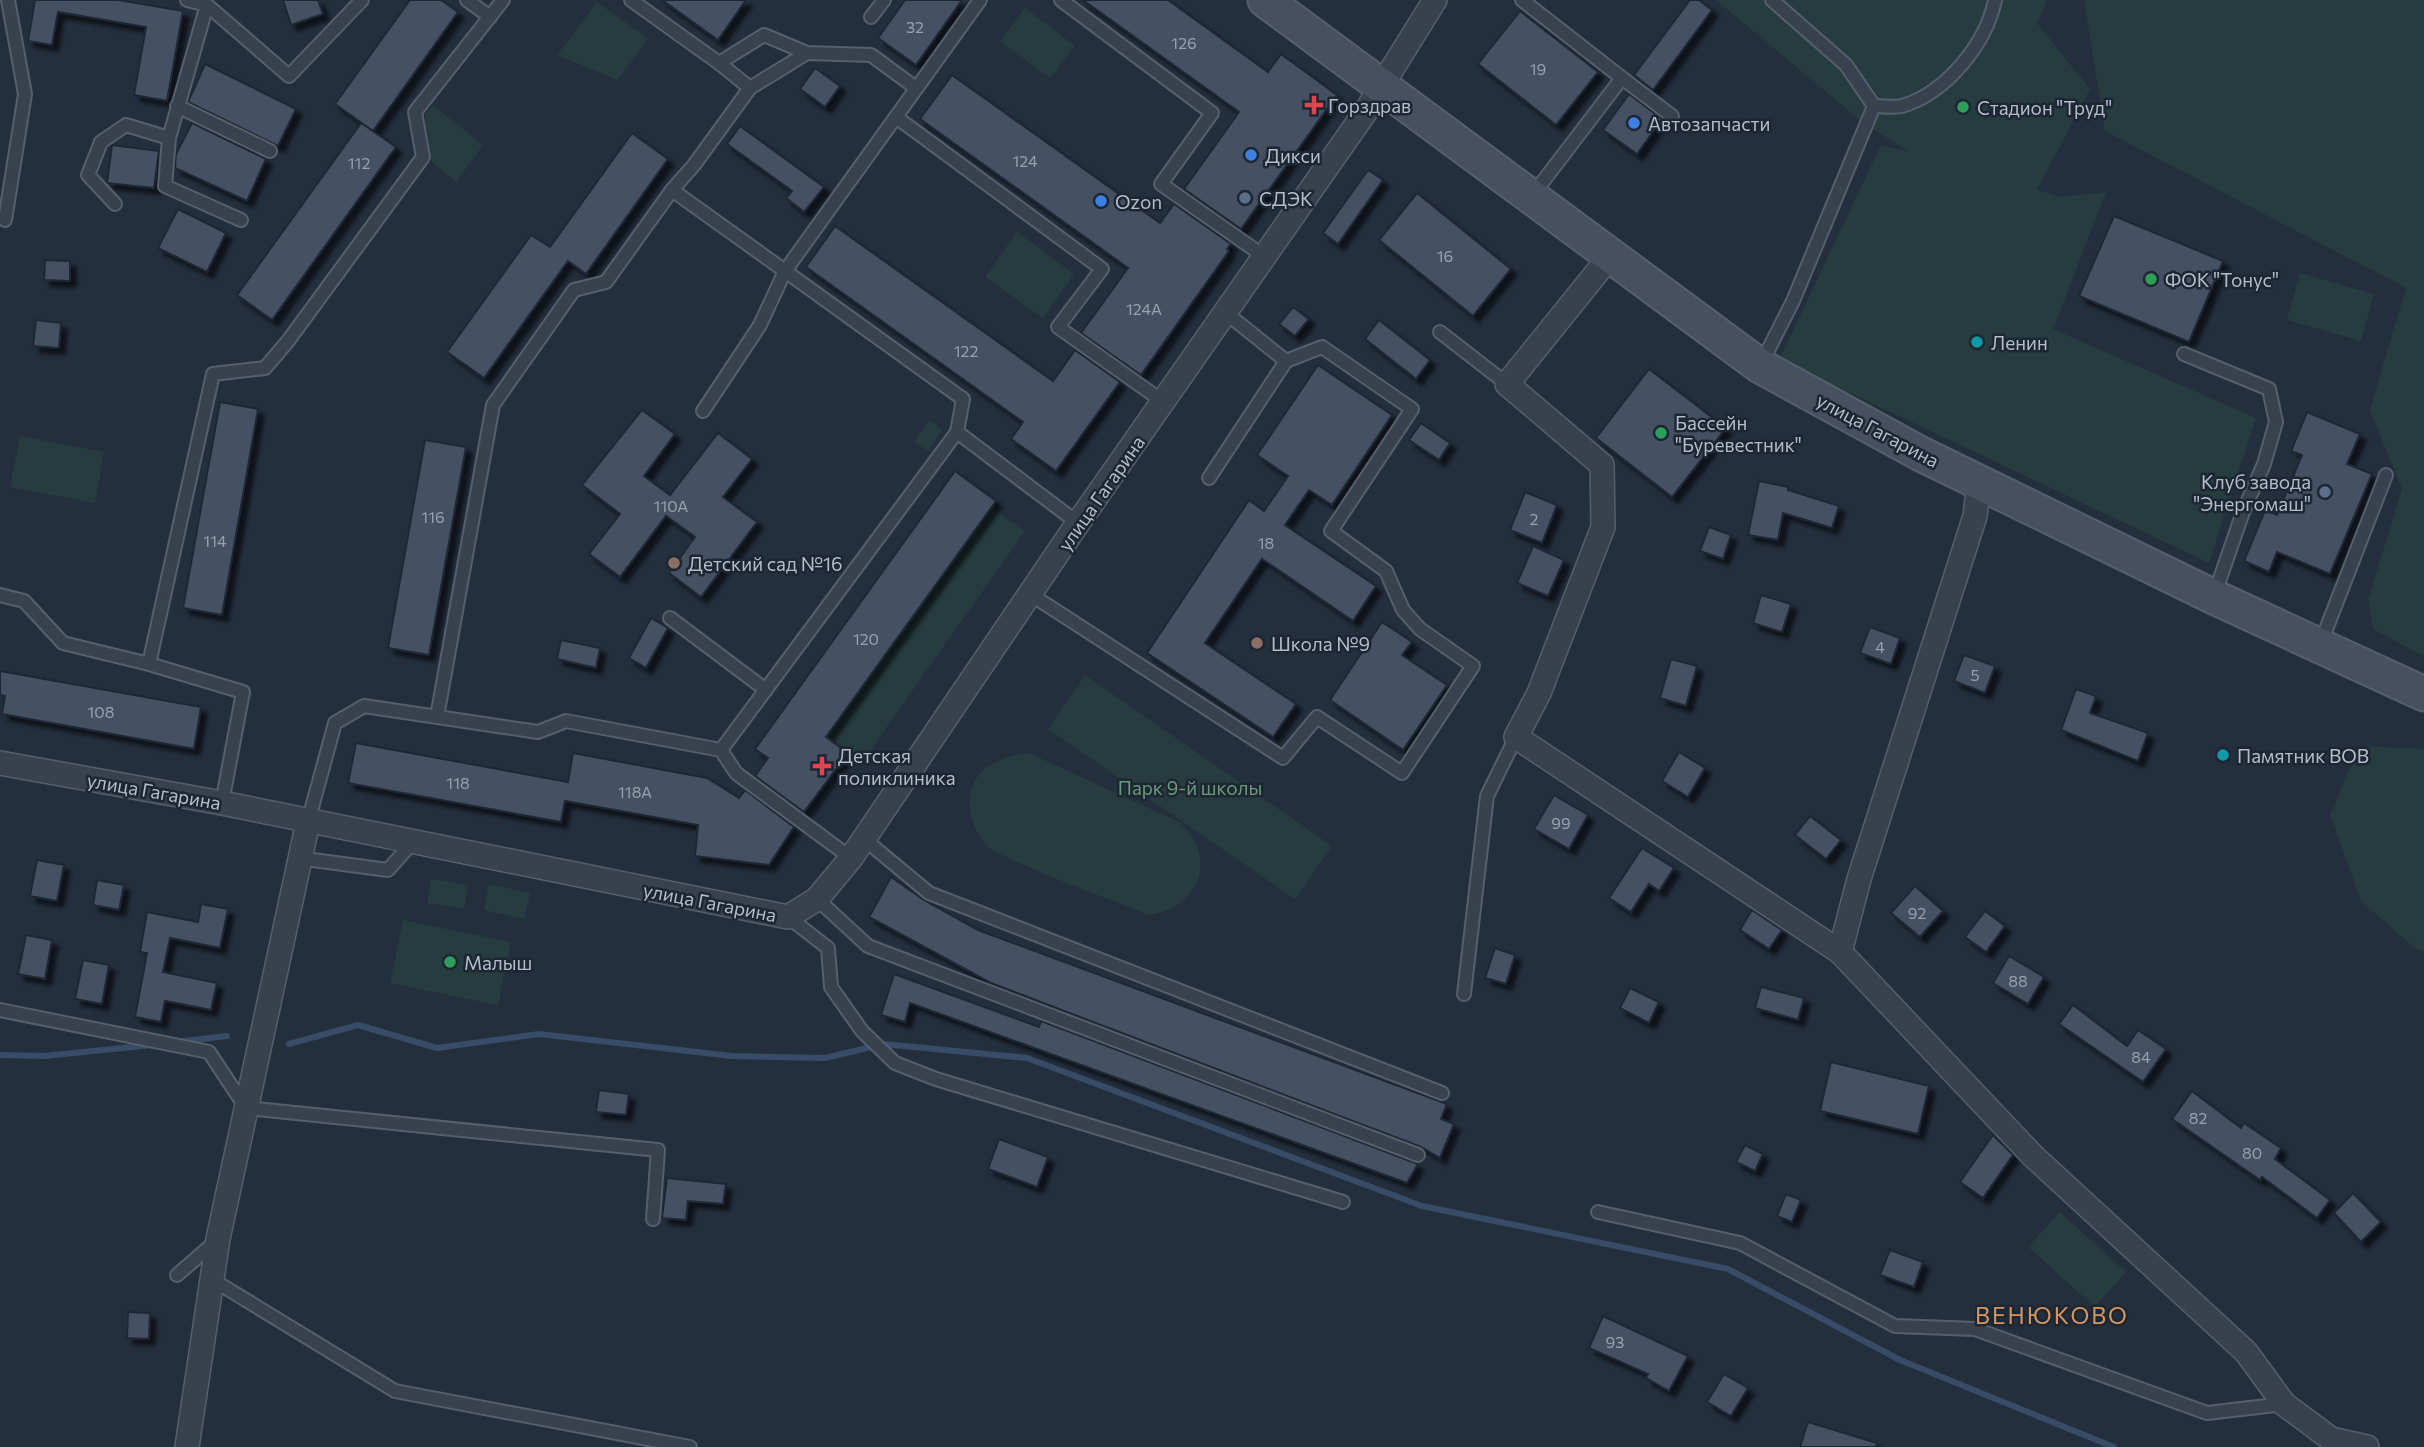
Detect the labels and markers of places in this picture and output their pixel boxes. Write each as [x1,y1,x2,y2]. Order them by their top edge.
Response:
place label: Горздрав [1328,94,1411,117]
place label: Стадион "Труд" [1977,96,2112,119]
marker: Горздрав [1306,97,1322,113]
marker: Стадион "Труд" [1955,99,1971,115]
place label: Автозапчасти [1648,112,1770,135]
marker: Автозапчасти [1626,115,1642,131]
place label: Дикси [1265,144,1321,167]
marker: Дикси [1243,147,1259,163]
place label: СДЭК [1259,187,1313,210]
place label: Ozon [1115,190,1162,213]
marker: СДЭК [1237,190,1253,206]
marker: Ozon [1093,193,1109,209]
place label: ФОК "Тонус" [2165,268,2279,291]
marker: ФОК "Тонус" [2143,271,2159,287]
place label: Ленин [1991,331,2048,354]
marker: Ленин [1969,334,1985,350]
place label: Бассейн "Буревестник" [1675,411,1802,456]
marker: Бассейн "Буревестник" [1653,425,1669,441]
place label: Клуб завода "Энергомаш" [2193,470,2311,515]
marker: Клуб завода "Энергомаш" [2317,484,2333,500]
place label: Детский сад №16 [688,552,843,575]
marker: Детский сад №16 [666,555,682,571]
place label: Школа №9 [1271,632,1370,655]
marker: Школа №9 [1249,635,1265,651]
place label: Детская поликлиника [838,744,956,789]
place label: Памятник ВОВ [2237,744,2369,767]
marker: Памятник ВОВ [2215,747,2231,763]
marker: Детская поликлиника [812,756,832,776]
place label: Малыш [464,951,532,974]
marker: Малыш [442,954,458,970]

